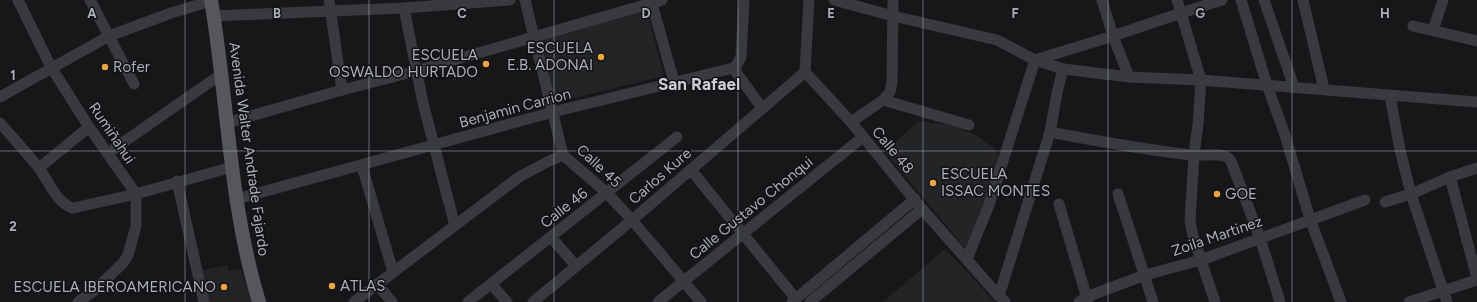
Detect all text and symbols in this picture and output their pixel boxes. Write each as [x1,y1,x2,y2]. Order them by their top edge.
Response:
text: A [87,6,97,21]
text: B [273,6,281,21]
text: C [457,6,467,21]
text: D [641,6,651,21]
text: E [827,6,835,21]
text: F [1011,6,1019,21]
text: G [1195,6,1205,21]
text: H [1380,6,1390,21]
place label: ESCUELA E.B. ADONAI [507,39,593,74]
street label: Avenida Walter Andrade Fajardo [225,41,273,257]
place label: ESCUELA OSWALDO HURTADO [329,46,478,81]
marker: ESCUELA E.B. ADONAI [596,52,606,62]
place label: Rofer [113,58,150,76]
marker: ESCUELA OSWALDO HURTADO [481,59,491,69]
marker: Rofer [100,62,110,72]
text: 1 [10,68,16,83]
district label: San Rafael [658,74,740,94]
street label: Benjamin Carrion [457,84,573,132]
street label: Rumiñahui [85,99,139,167]
street label: Calle 48 [868,123,918,177]
street label: Calle 45 [573,141,625,191]
street label: Carlos Kure [625,144,695,208]
street label: Calle Gustavo Chonqui [686,153,816,263]
place label: ESCUELA ISSAC MONTES [941,165,1050,200]
marker: ESCUELA ISSAC MONTES [928,178,938,188]
street label: Calle 46 [537,184,592,232]
place label: GOE [1225,185,1257,203]
marker: GOE [1212,189,1222,199]
street label: Zoila Martinez [1169,212,1265,260]
text: 2 [9,219,17,234]
place label: ATLAS [340,277,385,295]
place label: ESCUELA IBEROAMERICANO [13,278,216,296]
marker: ATLAS [327,281,337,291]
marker: ESCUELA IBEROAMERICANO [219,282,229,292]

